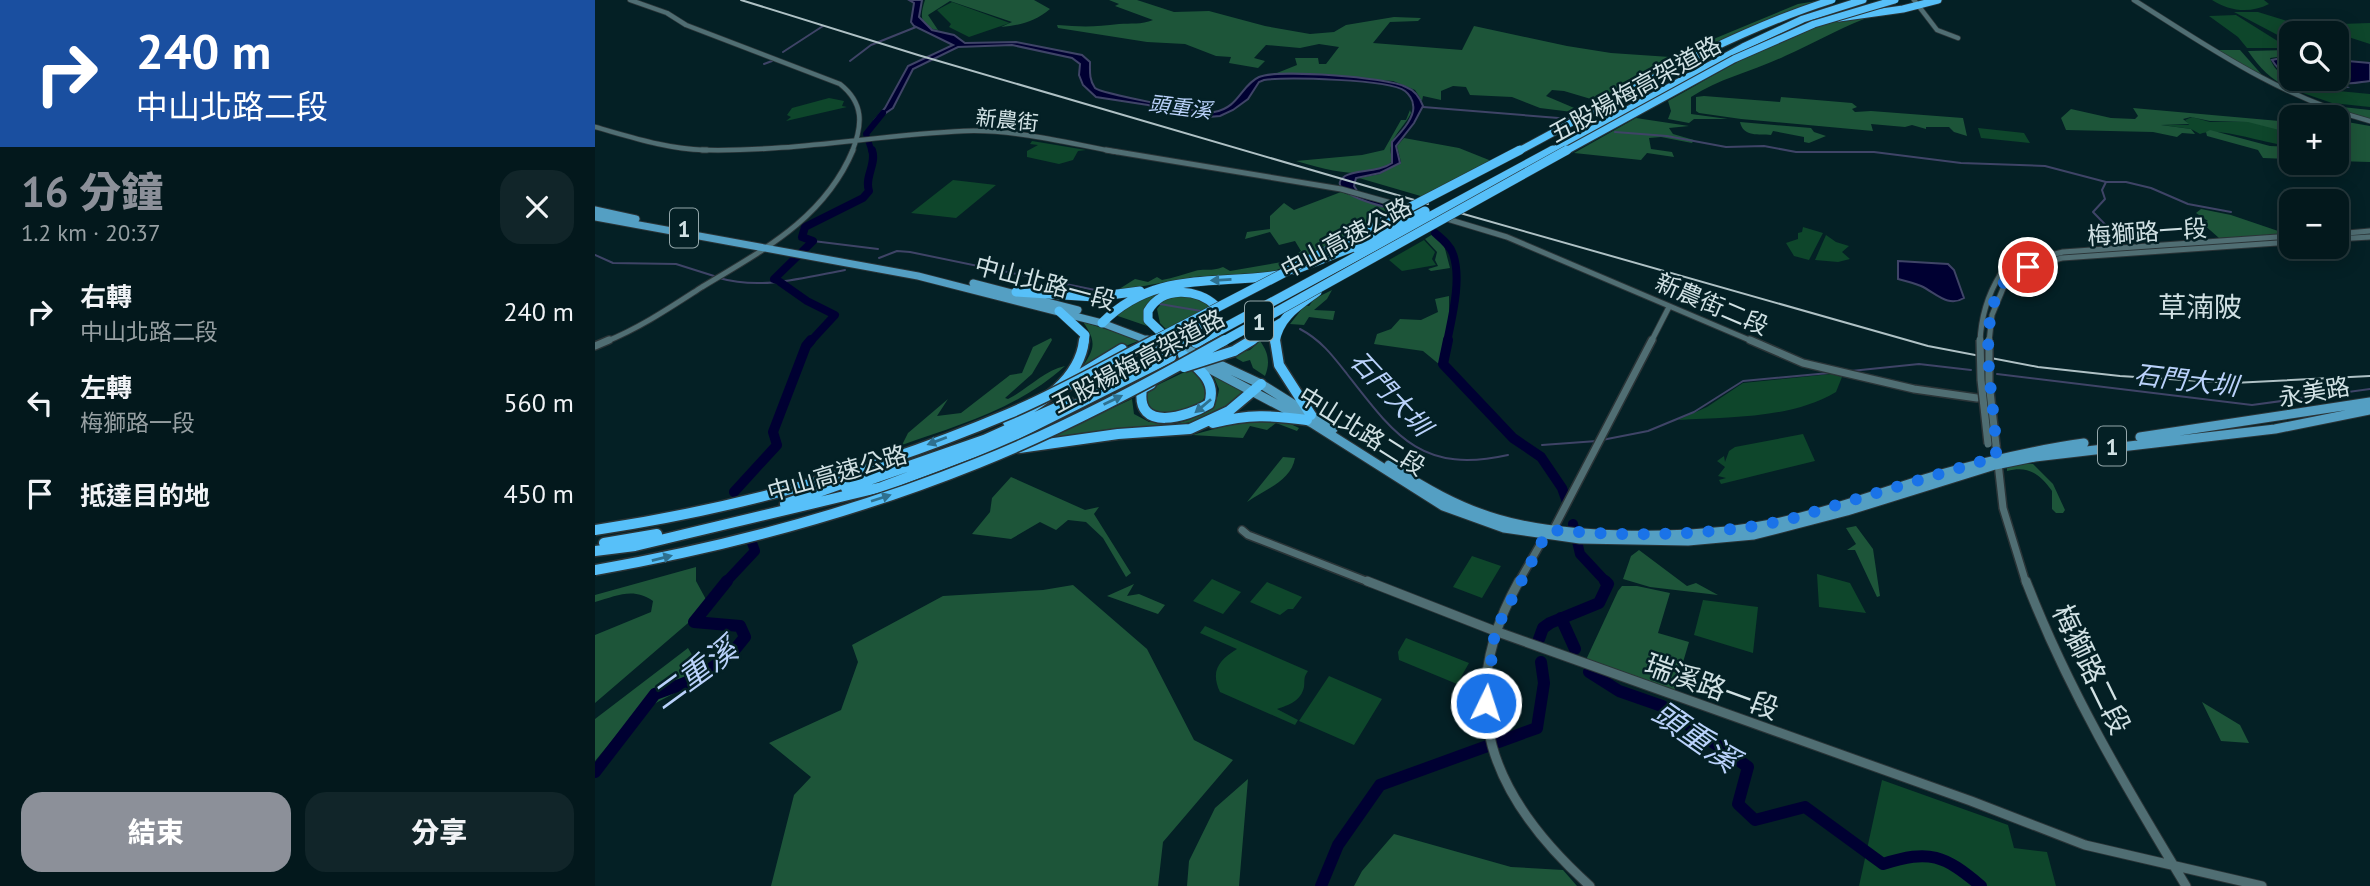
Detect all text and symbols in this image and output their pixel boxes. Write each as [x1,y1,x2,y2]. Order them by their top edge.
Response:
text: 240 m [136,19,271,83]
map controls [2279,21,2349,259]
button: search [2279,21,2349,91]
icon: right [21,28,112,119]
street label: 五股楊梅高架道路 [1544,29,1726,149]
text: 中山北路二段 [136,85,328,127]
water label: 頭重溪 [1147,90,1216,125]
street label: 新農街 [974,103,1040,137]
button: + [2279,105,2349,175]
text: 16 分鐘 [21,164,163,219]
button: close [500,170,574,244]
button: − [2279,189,2349,259]
street label: 中山高速公路 [1275,191,1417,285]
road number: 1 [670,208,698,247]
street label: 梅獅路一段 [2086,212,2208,252]
text: 1.2 km · 20:37 [21,218,160,247]
pin [1998,237,2058,297]
icon: arrive [2009,248,2047,286]
street label: 中山北路一段 [971,249,1119,317]
street label: 新農街二段 [1651,266,1773,342]
one-way arrow [1210,275,1232,286]
text: 右轉 [80,280,132,313]
district label: 草湳陂 [2158,288,2242,325]
icon: right [21,293,59,331]
text: 240 m [503,295,574,328]
street label: 五股楊梅高架道路 [1046,302,1230,420]
road number: 1 [1245,302,1273,340]
text: 中山北路二段 [80,317,218,346]
water label: 石門大圳 [1343,344,1441,445]
water label: 石門大圳 [2132,357,2244,403]
street label: 永美路 [2276,370,2352,414]
text: 左轉 [80,371,132,404]
street label: 中山北路二段 [1293,380,1431,482]
icon: left [21,384,59,422]
text: 560 m [503,386,574,419]
one-way arrow [1103,394,1123,405]
one-way arrow [1194,398,1212,413]
text: 梅獅路一段 [80,408,195,437]
road number: 1 [2098,426,2126,466]
one-way arrow [926,435,947,446]
street label: 中山高速公路 [764,438,910,508]
icon: arrive [21,475,59,513]
text: 450 m [503,477,574,510]
text: 抵達目的地 [80,479,210,512]
one-way arrow [871,492,892,502]
one-way arrow [651,552,673,563]
street label: 梅獅路二段 [2045,598,2139,740]
water label: 二重溪 [643,625,748,718]
street label: 瑞溪路一段 [1640,645,1784,727]
position arrow [1449,666,1523,740]
water label: 頭重溪 [1645,691,1751,783]
button: 結束 [21,792,291,872]
button: 分享 [305,792,574,872]

